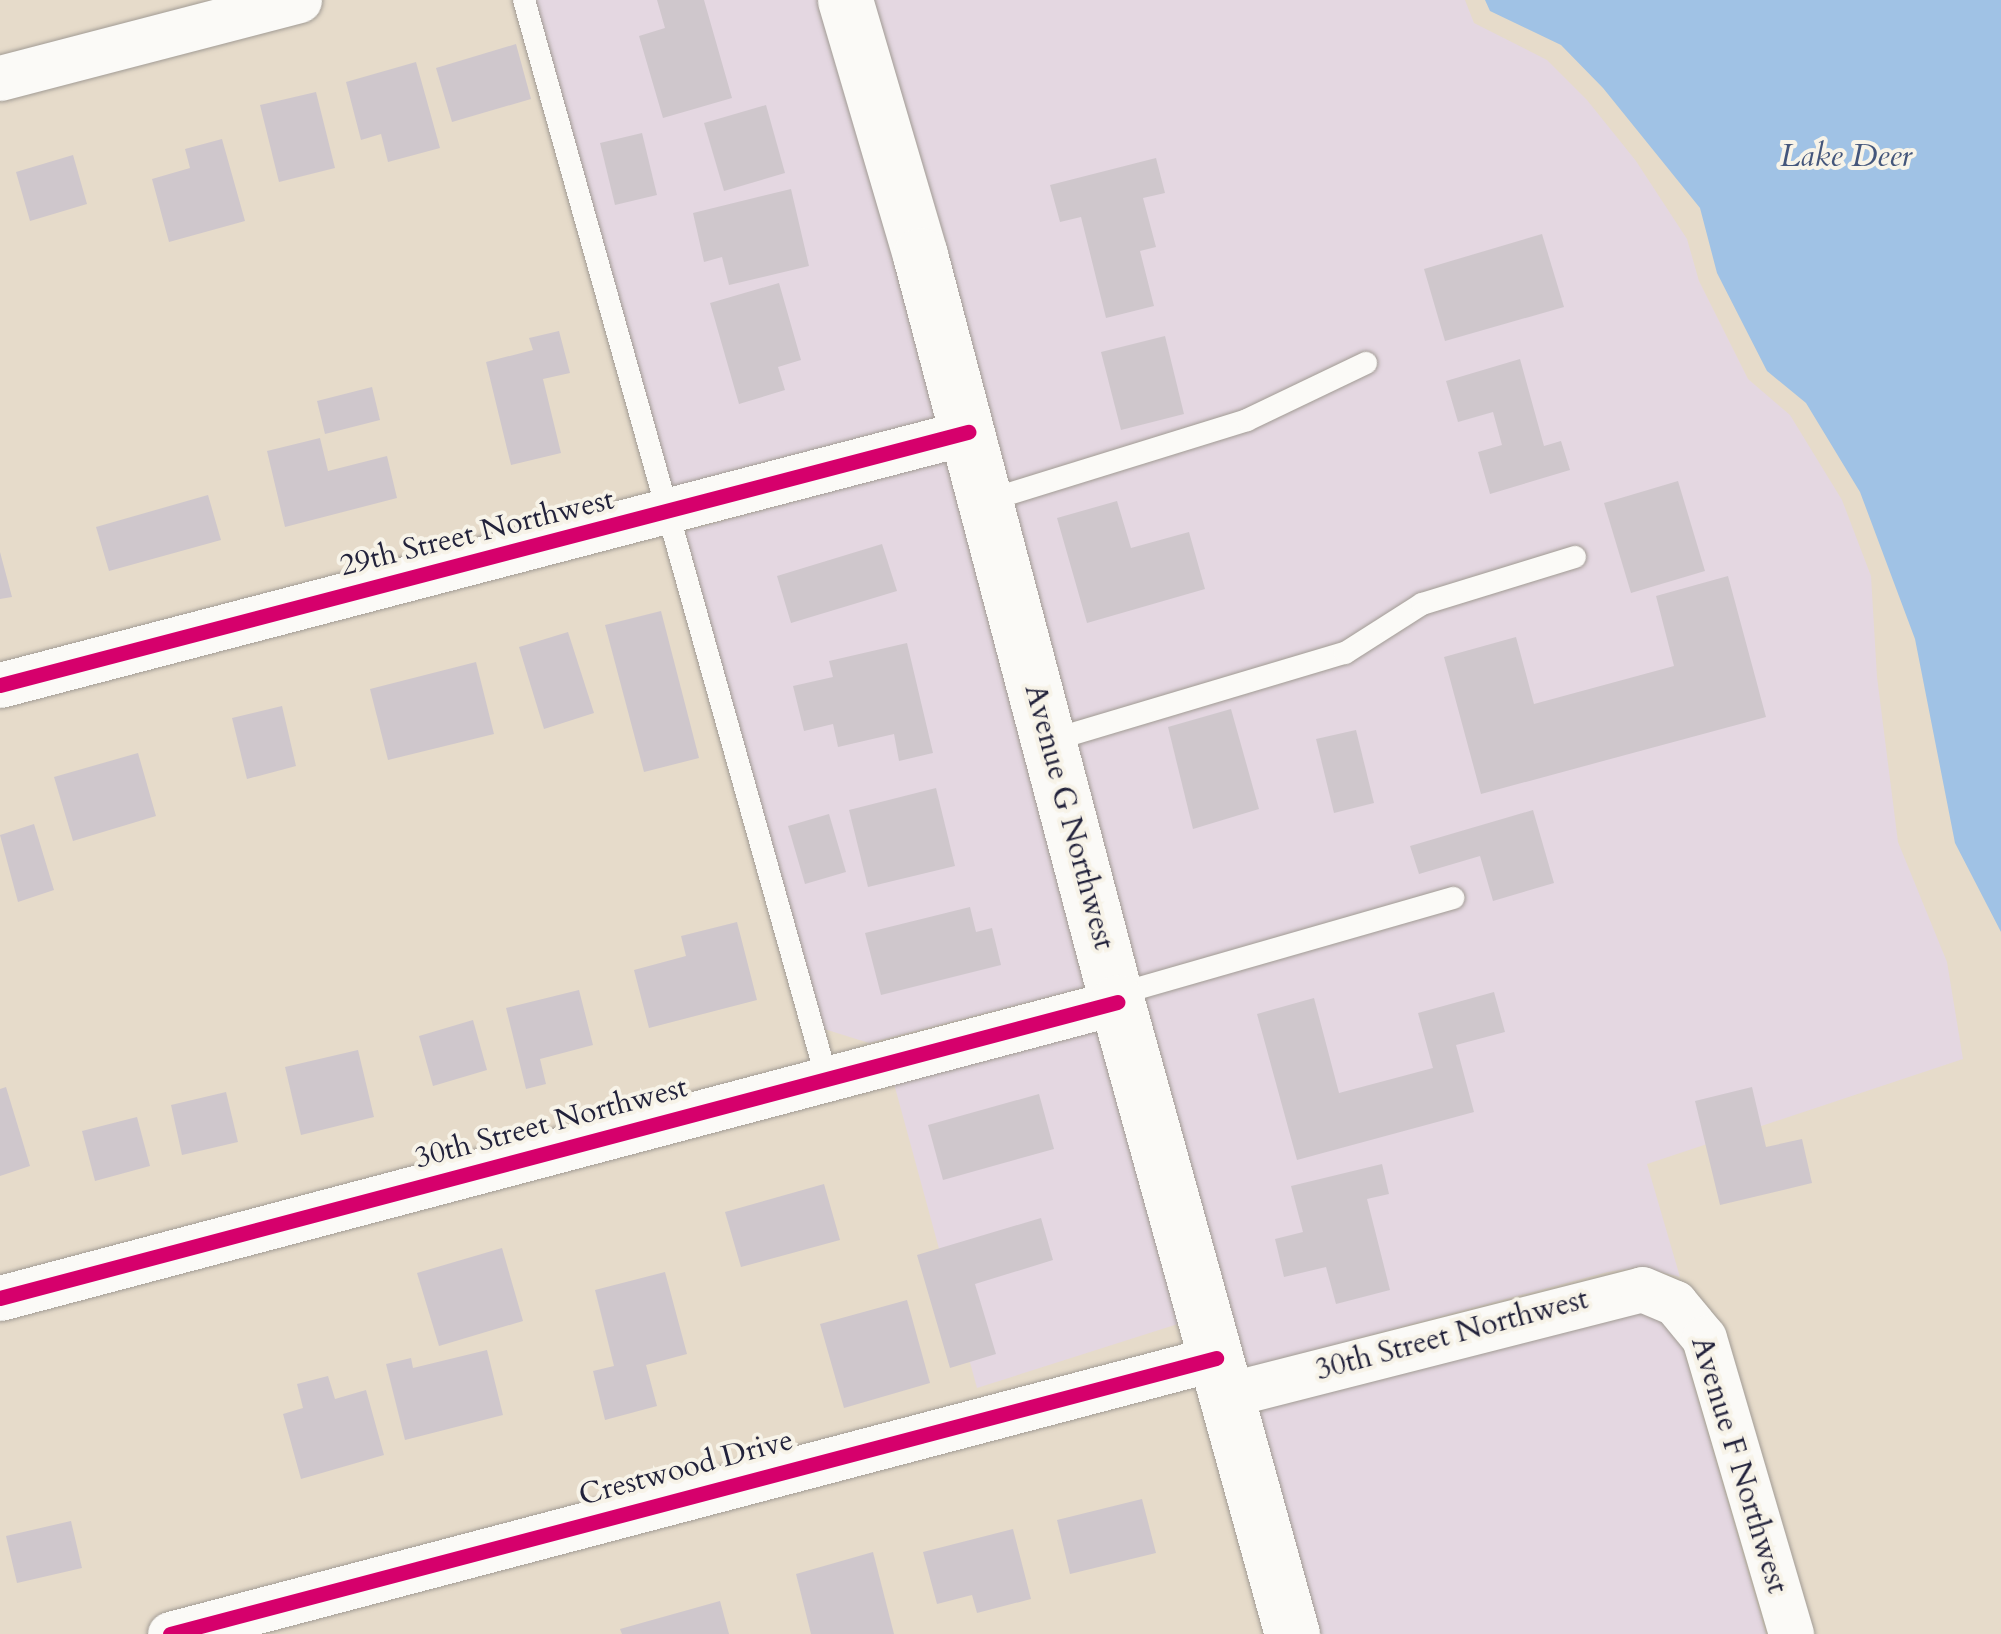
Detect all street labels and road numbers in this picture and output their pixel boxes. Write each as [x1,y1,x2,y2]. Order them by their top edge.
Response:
street label: 29th Street Northwest [336,482,618,584]
street label: Avenue G Northwest [1016,680,1122,954]
street label: 30th Street Northwest [411,1069,691,1177]
street label: 30th Street Northwest [1312,1281,1592,1389]
street label: Avenue F Northwest [1683,1332,1795,1598]
street label: Crestwood Drive [575,1422,797,1514]

